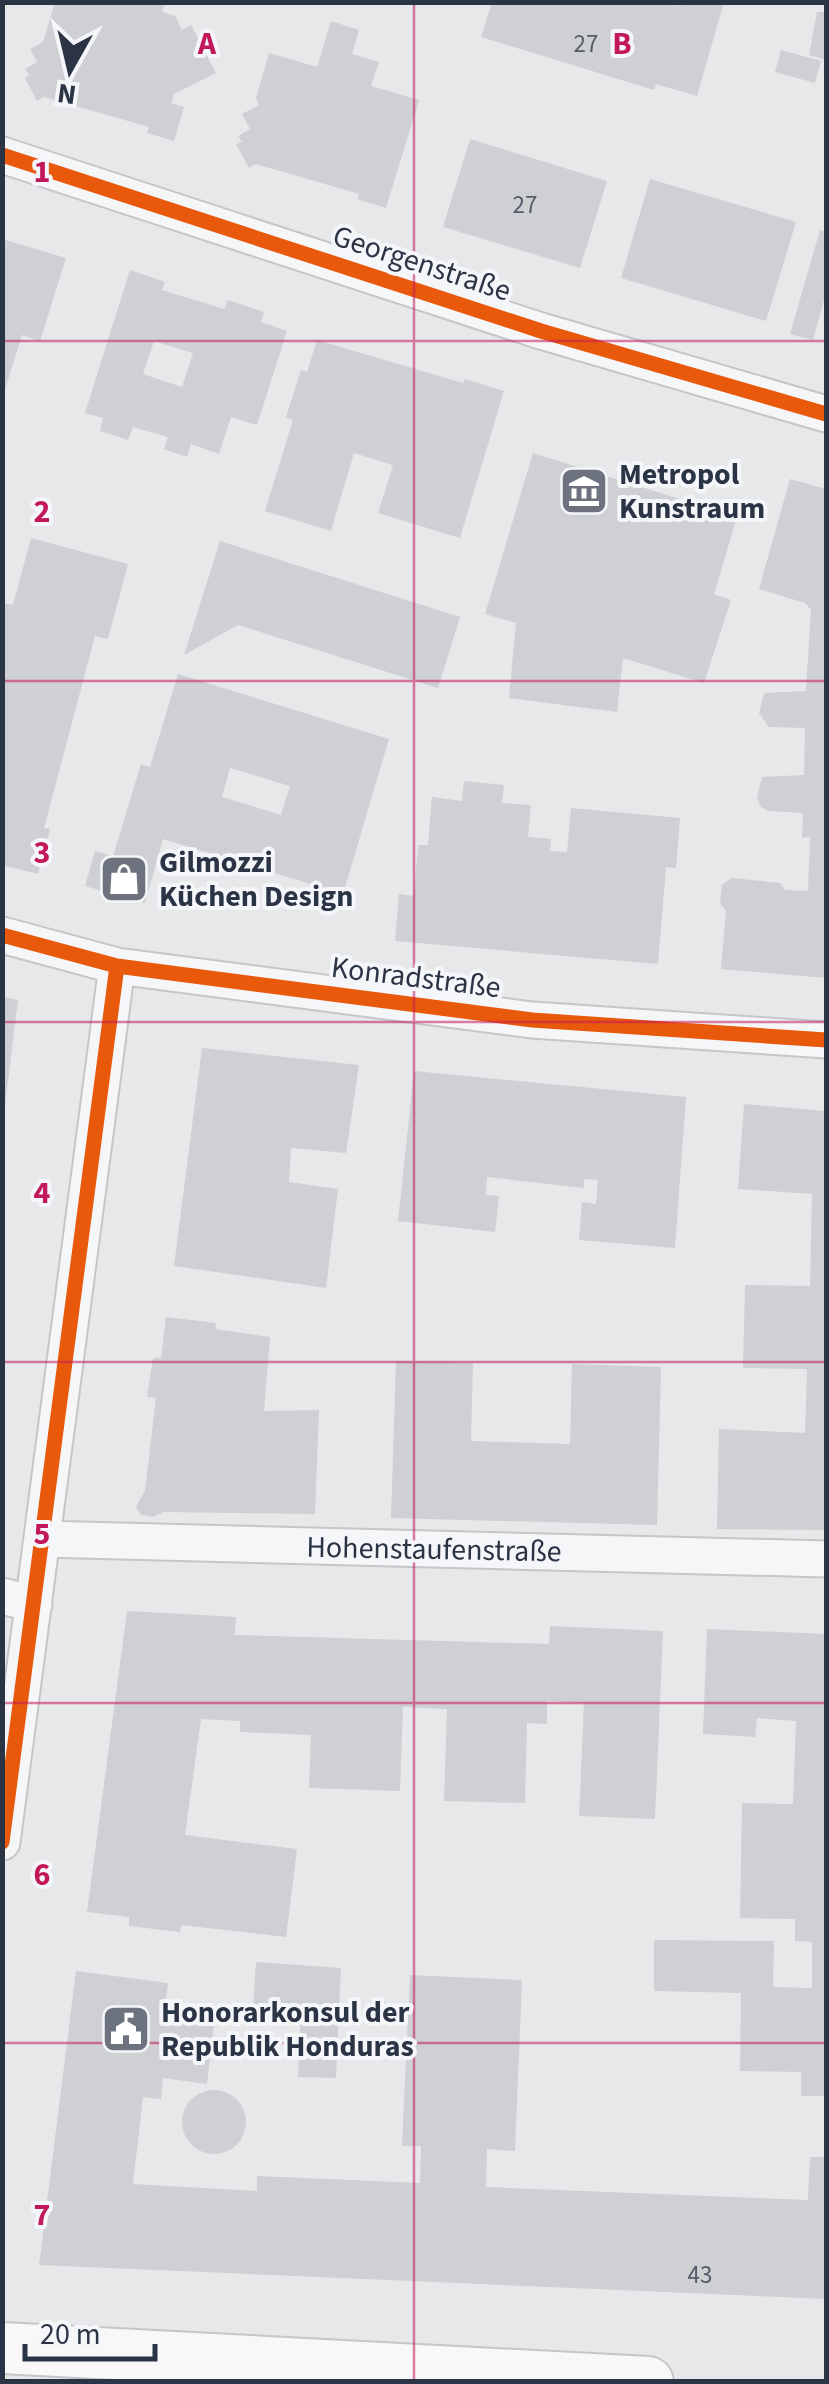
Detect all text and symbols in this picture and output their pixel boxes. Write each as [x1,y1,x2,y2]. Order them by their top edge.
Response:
north arrow [20,20,120,120]
text: A [197,21,217,67]
text: B [612,21,632,67]
house number: 27 [574,26,598,62]
text: N [55,73,79,115]
text: 1 [34,149,50,195]
house number: 27 [513,187,537,223]
street label: Georgenstraße [327,214,516,312]
place label: Metropol Kunstraum [619,453,765,530]
museum icon: Metropol Kunstraum [558,465,610,517]
text: 2 [34,489,50,535]
text: 3 [34,830,50,876]
place label: Gilmozzi Küchen Design [159,841,353,918]
shop icon: Gilmozzi Küchen Design [98,853,150,905]
street label: Konradstraße [329,946,503,1009]
text: 4 [34,1170,51,1216]
text: 5 [34,1511,50,1557]
street label: Hohenstaufenstraße [306,1526,562,1573]
text: 6 [34,1852,50,1898]
place label: Honorarkonsul der Republik Honduras [161,1991,414,2068]
public building icon: Honorarkonsul der Republik Honduras [100,2003,152,2055]
text: 7 [34,2192,50,2238]
house number: 43 [688,2257,712,2293]
scale bar [25,2299,155,2361]
text: 20 m [40,2313,101,2356]

